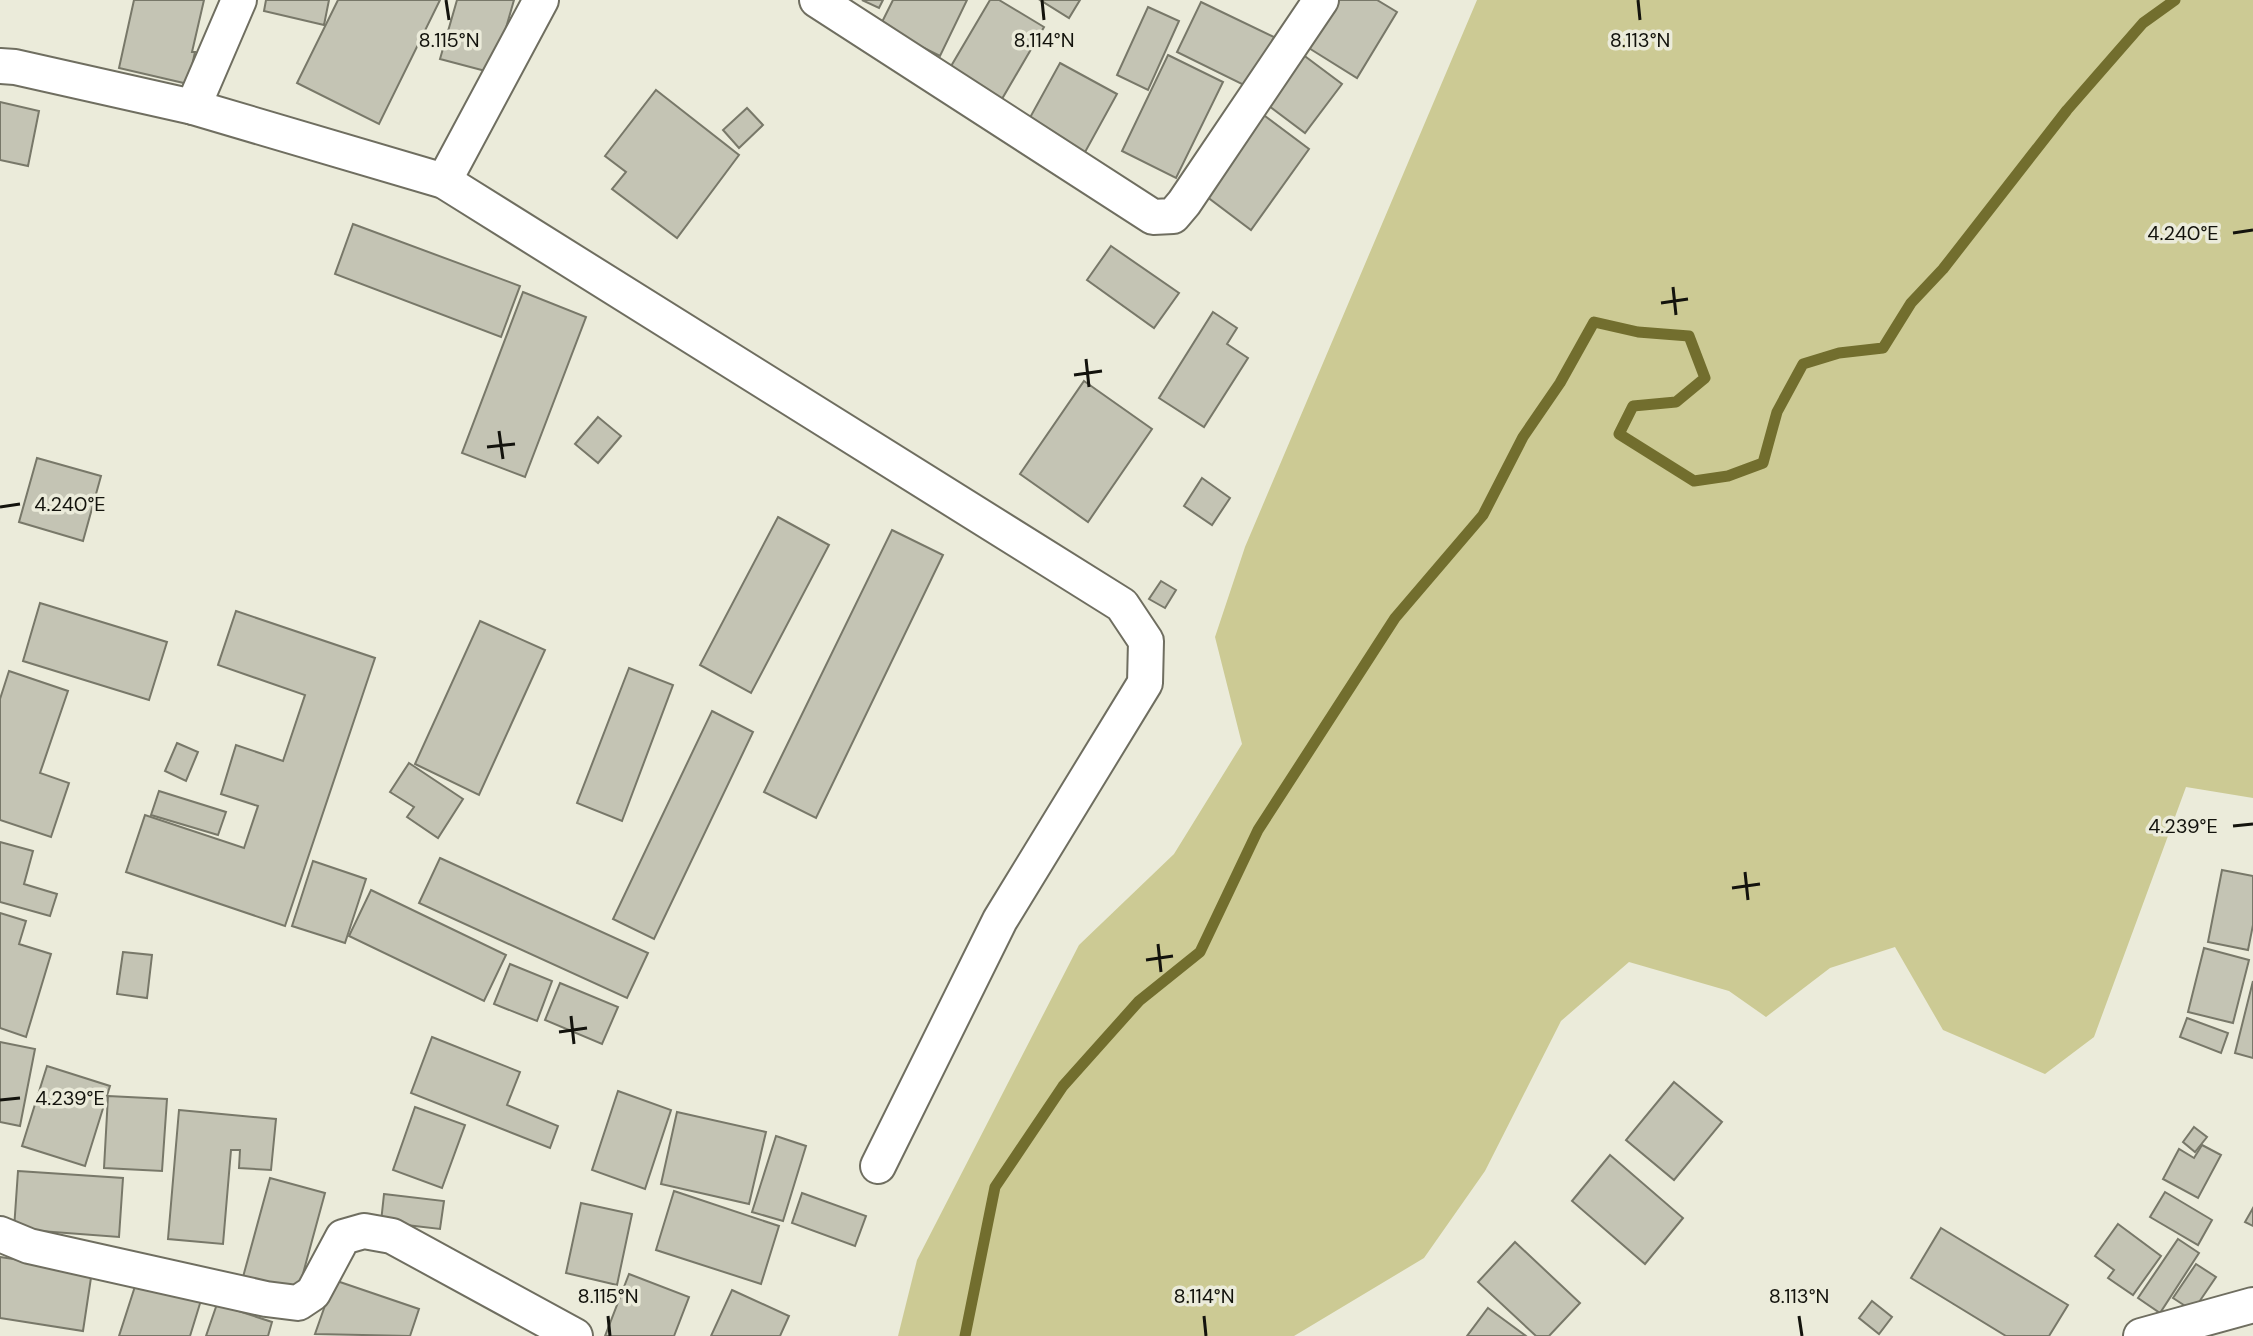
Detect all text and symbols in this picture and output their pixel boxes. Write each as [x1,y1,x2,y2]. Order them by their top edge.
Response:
text: 8.115°N [418,27,480,53]
text: 8.114°N [1014,27,1074,53]
text: 8.113°N [1610,27,1670,53]
text: 4.240°E [2147,220,2219,246]
text: 4.240°E [34,491,106,517]
text: 4.239°E [2148,813,2218,839]
text: 4.239°E [35,1085,105,1111]
text: 8.115°N [577,1283,639,1309]
text: 8.114°N [1174,1283,1234,1309]
text: 8.113°N [1769,1283,1829,1309]

